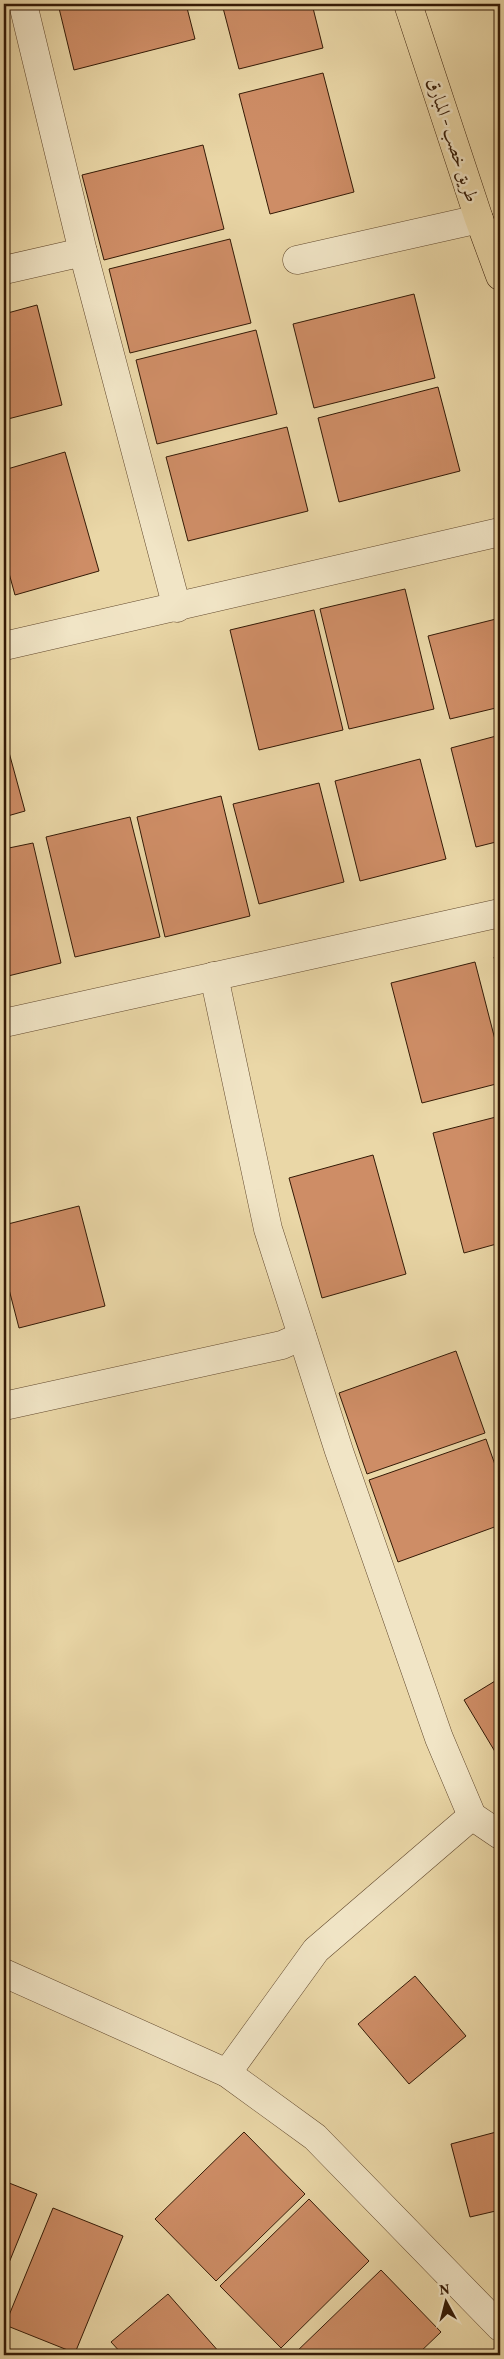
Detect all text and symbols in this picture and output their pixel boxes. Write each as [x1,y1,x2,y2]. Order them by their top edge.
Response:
street label: طريق خصب - المبارق [420,75,483,206]
north arrow [422,2276,472,2326]
text: N [438,2281,451,2301]

